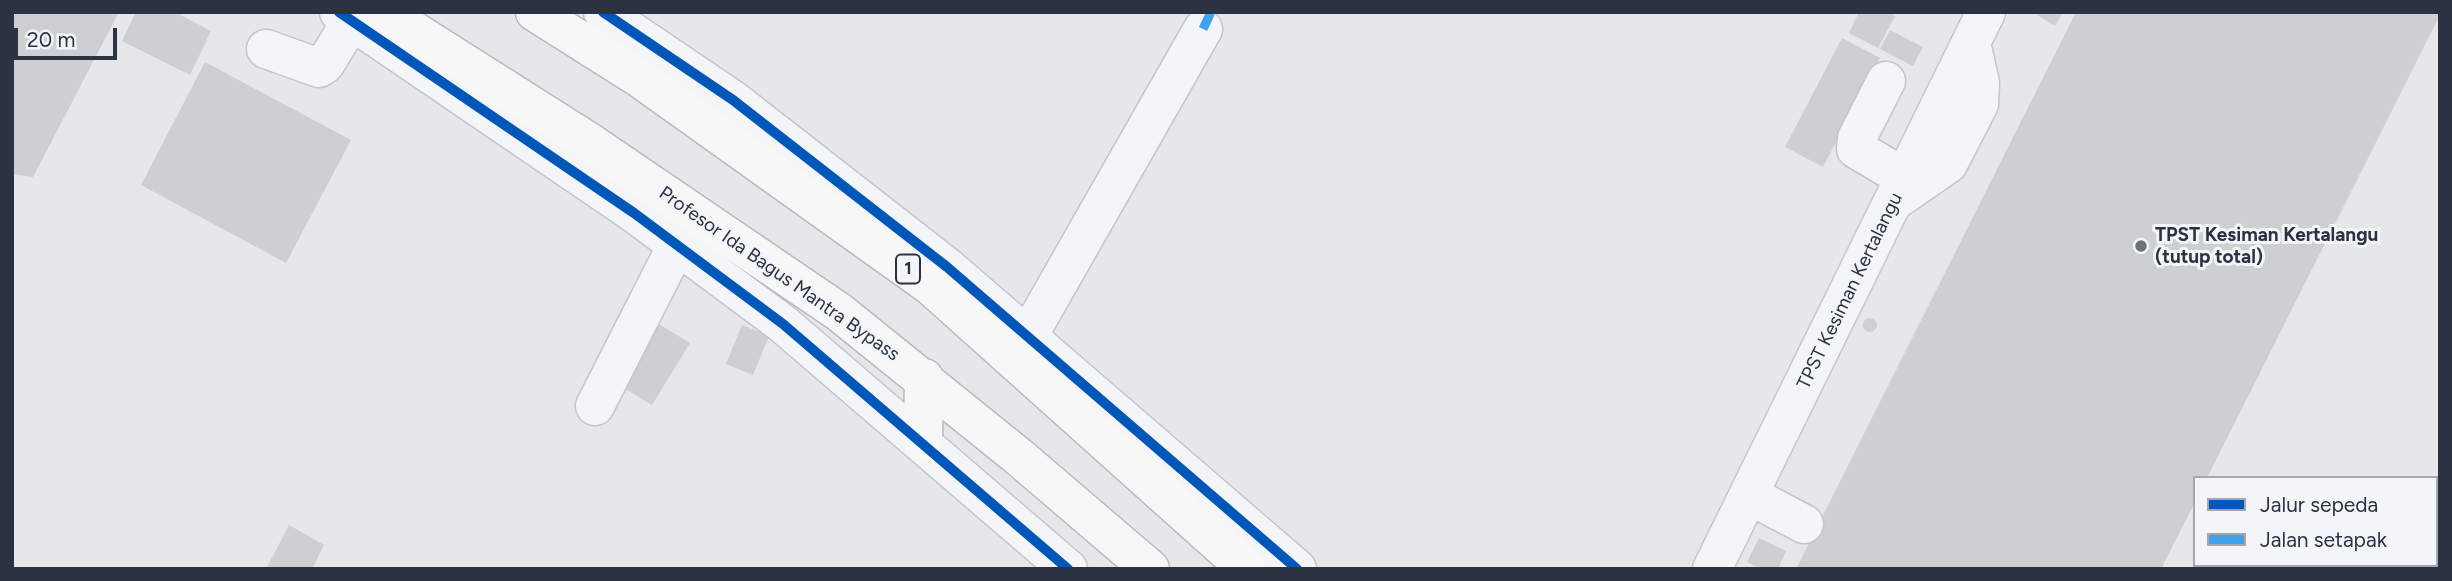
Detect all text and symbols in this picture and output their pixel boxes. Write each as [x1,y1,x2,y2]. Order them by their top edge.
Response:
scale bar [18,14,121,58]
text: 20 m [27,27,75,52]
street label: Profesor Ida Bagus Mantra Bypass [654,182,904,366]
street label: TPST Kesiman Kertalangu [1792,189,1908,393]
place label: TPST Kesiman Kertalangu (tutup total) [2155,224,2378,268]
marker: TPST Kesiman Kertalangu (tutup total) [2133,238,2149,254]
road number: 1 [896,255,920,284]
legend [2193,476,2438,567]
text: Jalur sepeda [2260,492,2378,517]
text: Jalan setapak [2260,527,2387,552]

